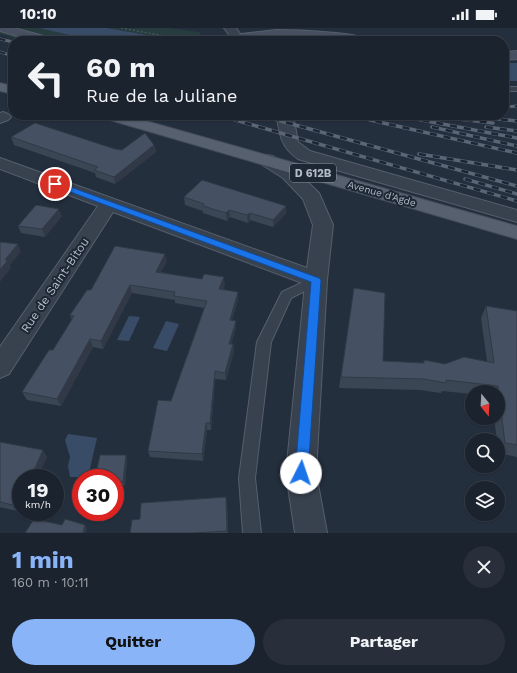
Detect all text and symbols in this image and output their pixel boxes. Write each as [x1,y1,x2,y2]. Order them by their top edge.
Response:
text: 10:10 [20,5,57,23]
text: 60 m [86,51,156,84]
icon: left [20,52,72,104]
text: Rue de la Juliane [86,85,237,106]
road number: D 612B [290,164,336,182]
pin [38,167,72,201]
icon: arrive [44,173,66,195]
street label: Avenue d'Agde [347,178,417,209]
street label: Rue de Saint-Bitou [18,235,92,335]
north arrow [465,385,505,425]
map controls [465,385,505,521]
button: search [465,433,505,473]
position arrow [280,452,322,494]
speed limit sign: 30 [72,469,124,521]
text: 19 [28,478,48,502]
button: layers [465,481,505,521]
text: km/h [25,499,51,510]
text: 1 min [12,546,74,574]
button: close [463,546,505,588]
text: 160 m · 10:11 [12,575,89,590]
button: Quitter [12,619,255,665]
button: Partager [263,619,505,665]

